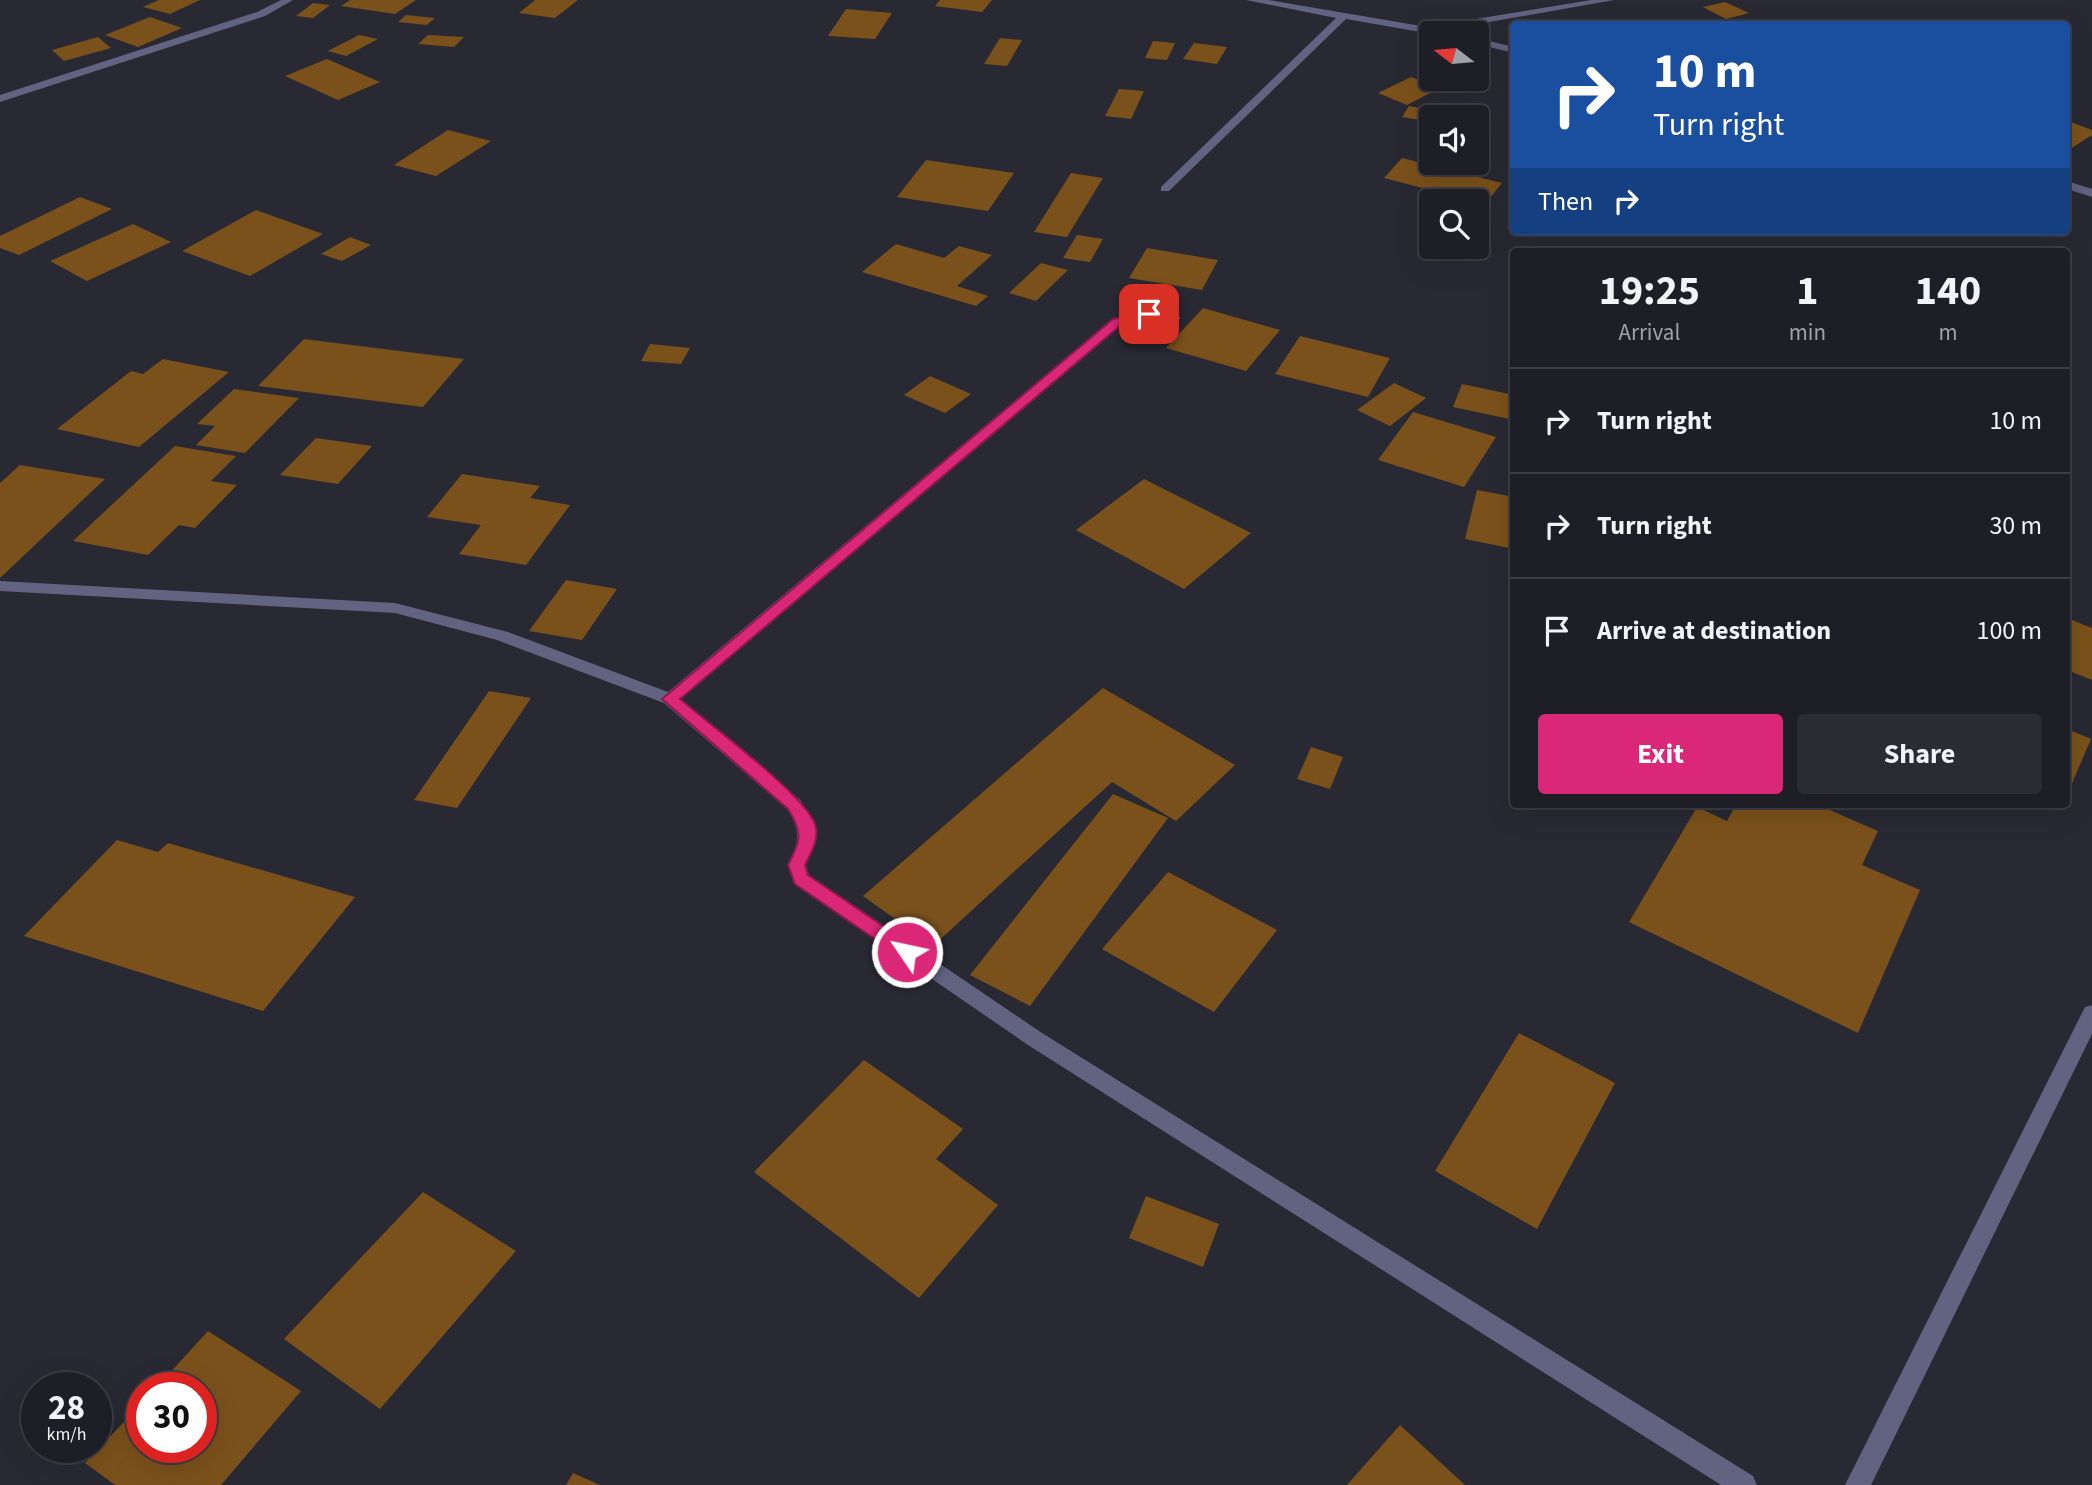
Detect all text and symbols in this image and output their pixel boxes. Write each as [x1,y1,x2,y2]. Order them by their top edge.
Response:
north arrow [1419,21,1489,91]
map controls [1419,21,1489,259]
text: 10 m [1653,37,1757,107]
icon: right [1538,49,1629,140]
text: Turn right [1653,102,1784,148]
button: sound [1419,105,1489,175]
icon: right [1607,182,1645,220]
text: Then [1538,183,1593,220]
button: search [1419,189,1489,259]
text: 19:25 [1599,261,1700,321]
text: 1 [1796,261,1818,321]
text: 140 [1915,261,1981,321]
pin [1119,284,1179,344]
icon: arrive [1130,295,1168,333]
text: Arrival [1618,316,1680,349]
text: min [1789,316,1826,349]
text: m [1938,316,1958,349]
icon: right [1538,402,1576,440]
text: Turn right [1597,402,1712,439]
text: 10 m [1989,402,2042,439]
icon: right [1538,507,1576,545]
text: Turn right [1597,507,1712,544]
text: 30 m [1989,507,2042,544]
icon: arrive [1538,612,1576,650]
text: Arrive at destination [1597,612,1831,649]
text: 100 m [1976,612,2042,649]
button: Exit [1538,714,1783,794]
button: Share [1797,714,2042,794]
position arrow [870,915,944,989]
speed limit sign: 30 [126,1372,217,1463]
text: 28 [48,1383,85,1433]
text: km/h [47,1422,86,1447]

